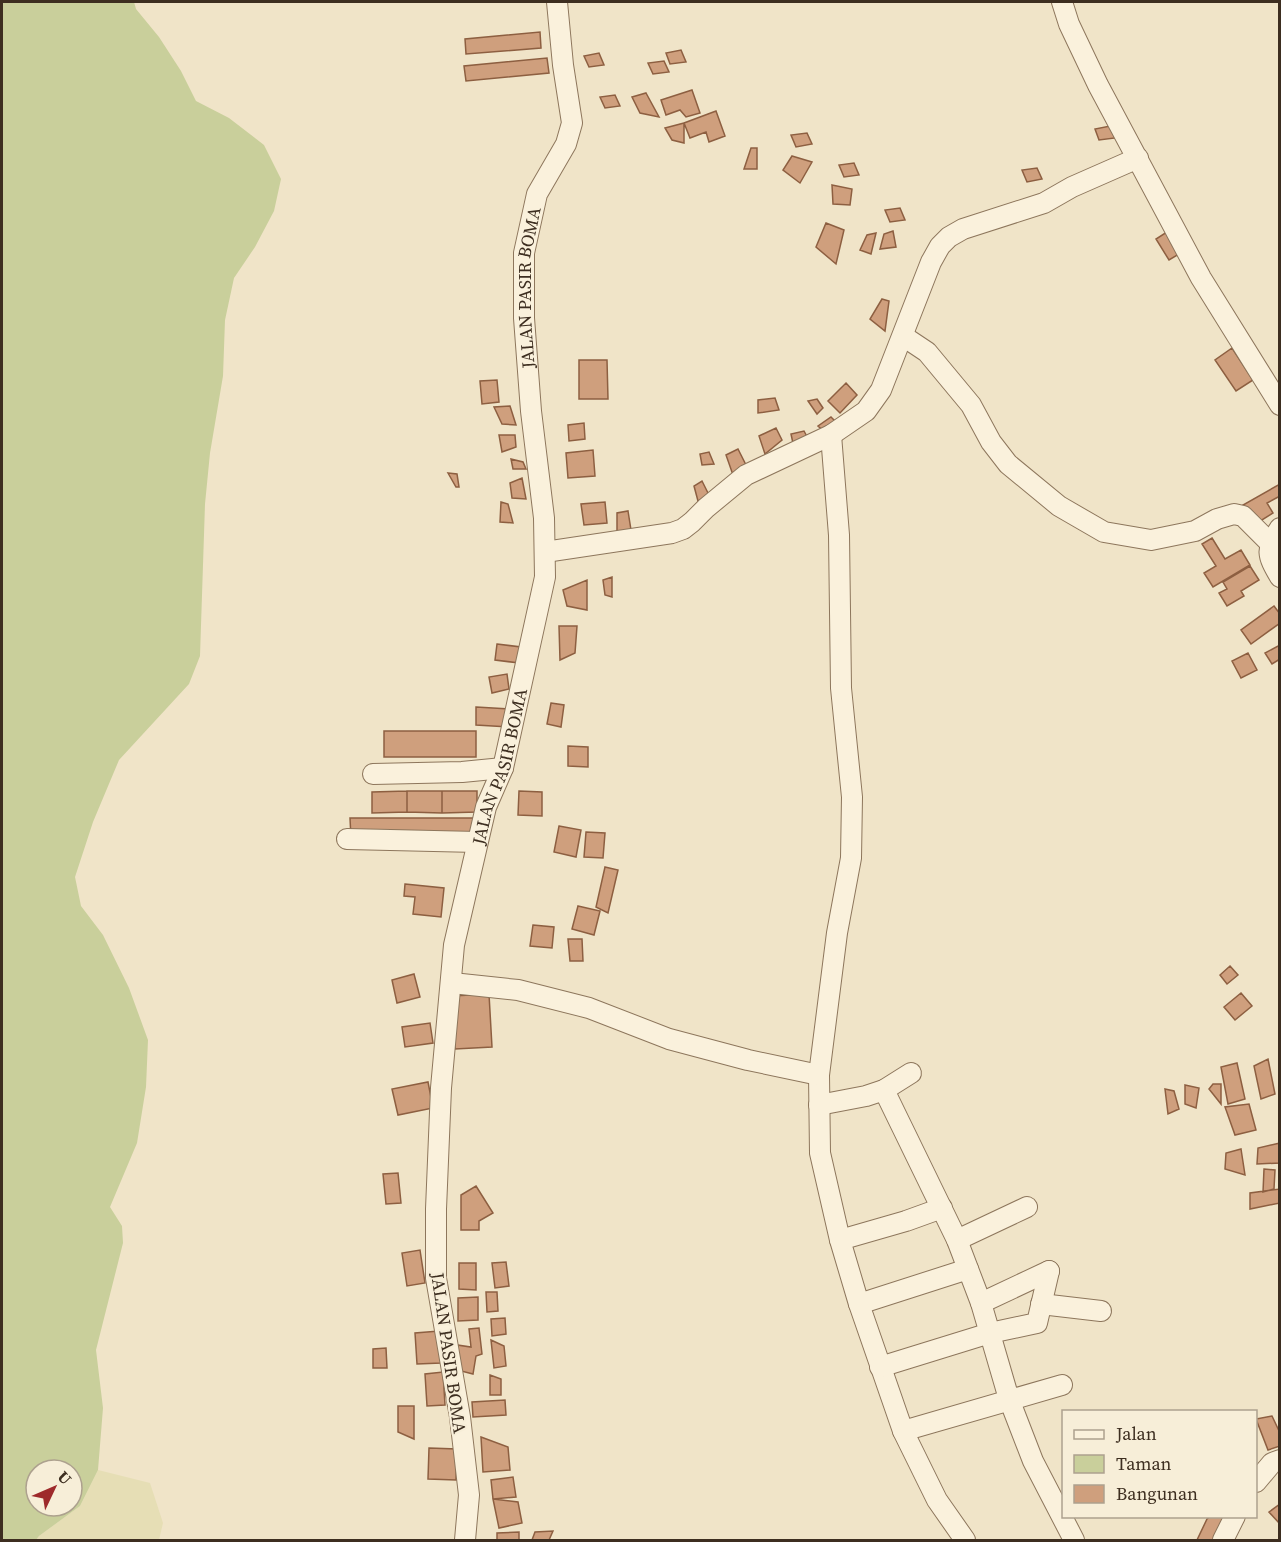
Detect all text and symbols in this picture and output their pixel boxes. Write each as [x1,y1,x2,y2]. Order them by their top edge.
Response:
street label: JALAN PASIR BOMA [511,204,546,370]
street label: JALAN PASIR BOMA [465,686,533,848]
street label: JALAN PASIR BOMA [425,1270,473,1435]
legend [1062,1410,1257,1518]
text: Jalan [1115,1421,1157,1446]
text: Taman [1116,1451,1171,1476]
north arrow [24,1458,84,1518]
text: U [53,1466,77,1490]
text: Bangunan [1116,1481,1198,1506]

